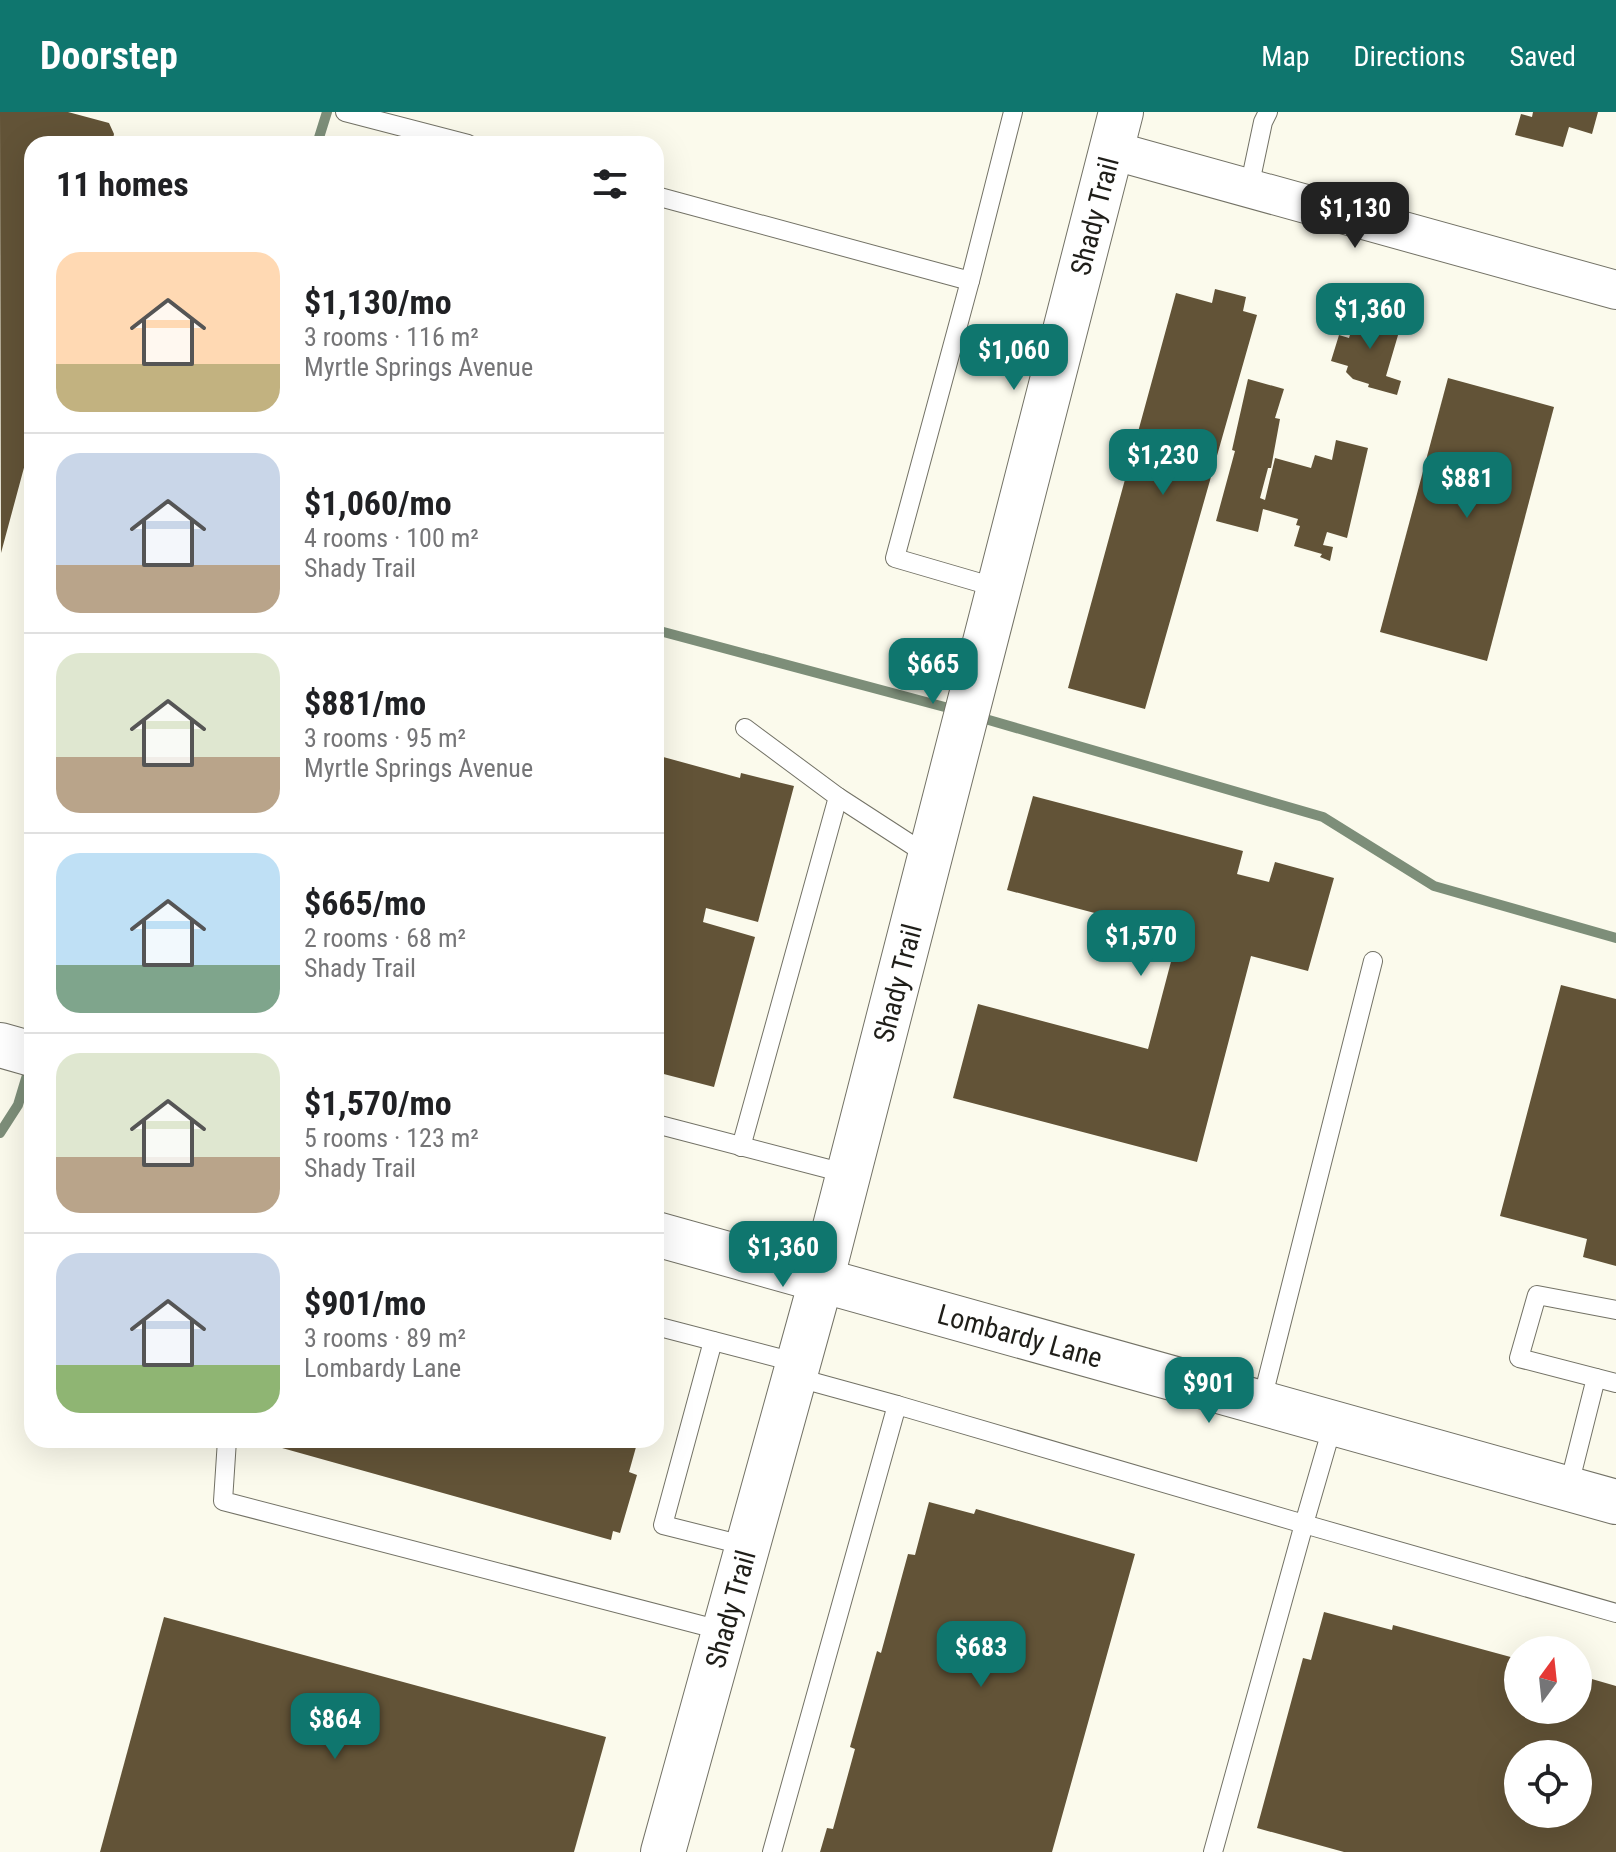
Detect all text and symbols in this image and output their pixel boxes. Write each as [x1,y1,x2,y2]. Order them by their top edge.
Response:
text: Doorstep [40,34,178,78]
text: Map [1261,40,1310,73]
text: Directions [1354,40,1465,73]
text: Saved [1509,40,1576,73]
street label: Shady Trail [1063,153,1125,279]
icon: filters [588,162,632,206]
text: 11 homes [56,164,189,204]
pin: $1,130 [1290,182,1420,250]
text: $1,130 [1319,193,1391,223]
text: $1,130/mo [304,282,452,322]
pin: $1,360 [1305,283,1435,351]
icon: home [120,284,216,380]
text: $1,360 [1334,294,1406,324]
text: 3 rooms · 116 m² [304,322,479,352]
pin: $1,060 [949,324,1079,392]
text: $1,060 [978,335,1050,365]
text: Myrtle Springs Avenue [304,352,533,382]
pin: $1,230 [1098,429,1228,497]
text: $1,230 [1127,440,1199,470]
pin: $881 [1420,452,1514,520]
text: $881 [1441,463,1493,493]
text: $1,060/mo [304,483,452,523]
icon: home [120,485,216,581]
text: 4 rooms · 100 m² [304,523,479,553]
text: Shady Trail [304,553,416,583]
pin: $665 [886,638,980,706]
text: $665 [907,649,959,679]
text: $881/mo [304,683,426,723]
icon: home [120,685,216,781]
text: 3 rooms · 95 m² [304,723,466,753]
text: Myrtle Springs Avenue [304,753,533,783]
text: $665/mo [304,883,426,923]
icon: home [120,885,216,981]
pin: $1,570 [1076,910,1206,978]
street label: Shady Trail [866,921,928,1046]
text: $1,570 [1105,921,1177,951]
text: 2 rooms · 68 m² [304,923,466,953]
text: Shady Trail [304,953,416,983]
text: $1,570/mo [304,1083,452,1123]
icon: home [120,1085,216,1181]
text: 5 rooms · 123 m² [304,1123,479,1153]
text: Shady Trail [304,1153,416,1183]
pin: $1,360 [718,1221,848,1289]
text: $1,360 [747,1232,819,1262]
text: $901/mo [304,1283,426,1323]
icon: home [120,1285,216,1381]
street label: Lombardy Lane [934,1297,1106,1374]
text: 3 rooms · 89 m² [304,1323,466,1353]
text: Lombardy Lane [304,1353,461,1383]
pin: $901 [1162,1357,1256,1425]
text: $901 [1183,1368,1235,1398]
street label: Shady Trail [698,1547,762,1672]
pin: $683 [934,1621,1028,1689]
text: $683 [955,1632,1007,1662]
north arrow [1504,1636,1592,1724]
map controls [1504,1636,1592,1828]
pin: $864 [288,1693,382,1761]
text: $864 [309,1704,361,1734]
button: locate [1504,1740,1592,1828]

